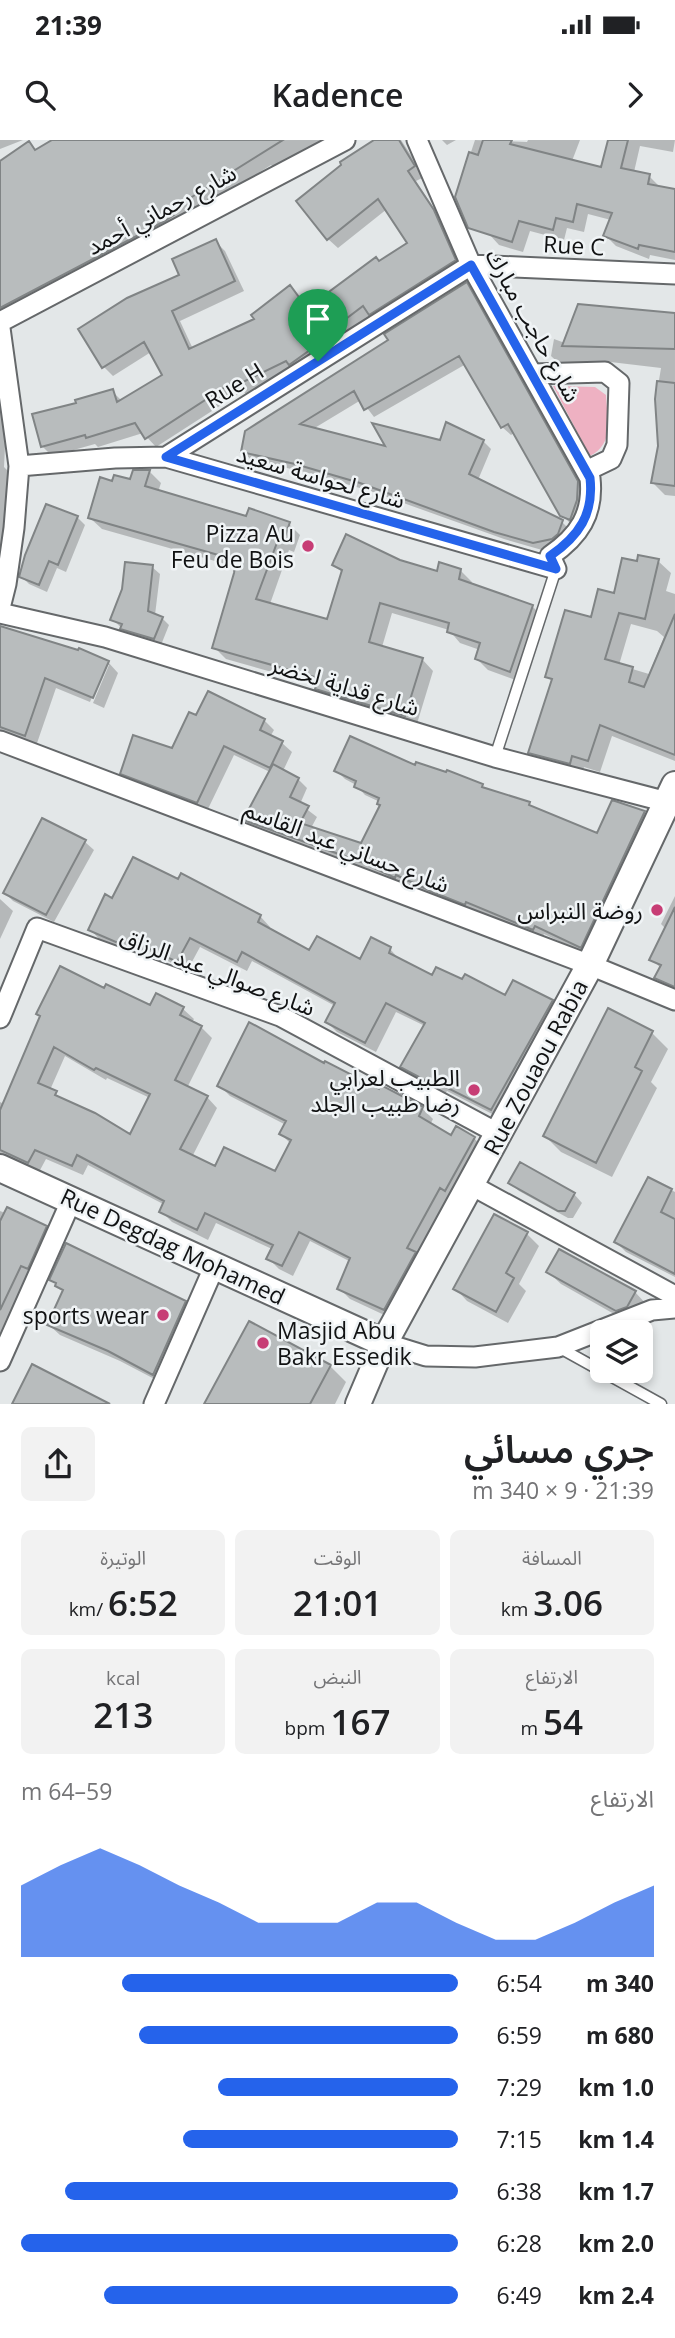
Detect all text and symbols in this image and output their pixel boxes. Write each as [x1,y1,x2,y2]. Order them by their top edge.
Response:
text: 21:39 [35,7,102,43]
text: Kadence [272,73,404,116]
icon: search [21,76,59,114]
icon: forward [616,76,654,114]
street label: شارع رحماني أحمد [80,156,243,264]
street label: Rue C [542,227,606,263]
street label: شارع حاجب مبارك [477,243,589,408]
pin [288,289,348,361]
icon: arrive [299,300,337,338]
street label: Rue H [198,354,270,416]
street label: شارع لحواسة سعيد [233,437,409,517]
place label: Pizza Au Feu de Bois [171,517,294,575]
marker: Pizza Au Feu de Bois [300,538,316,554]
street label: شارع قداية لخضر [265,647,424,725]
street label: شارع حساني عبد القاسم [239,792,454,902]
place label: روضة النبراس [517,894,643,926]
marker: روضة النبراس [649,902,665,918]
street label: شارع صوالي عبد الرزاق [115,919,320,1025]
street label: Rue Zouaou Rabia [475,974,595,1160]
place label: الطبيب لعرابي رضا طبيب الجلد [310,1061,460,1119]
marker: الطبيب لعرابي رضا طبيب الجلد [466,1082,482,1098]
street label: Rue Degdag Mohamed [56,1180,290,1312]
place label: sports wear [23,1299,150,1331]
marker: sports wear [155,1307,171,1323]
place label: Masjid Abu Bakr Essedik [277,1314,412,1372]
map controls [590,1320,653,1383]
button: layers [590,1320,653,1383]
marker: Masjid Abu Bakr Essedik [255,1335,271,1351]
text: جري مسائي [464,1422,654,1474]
button: share [21,1427,95,1501]
text: 21:39 · 9 × 340 m [472,1474,654,1506]
text: الوتيرة [100,1545,146,1571]
text: الوقت [314,1545,361,1571]
text: المسافة [522,1545,582,1571]
text: 6:52 [108,1579,178,1626]
text: 21:01 [293,1579,382,1626]
text: 3.06 [533,1579,603,1626]
text: /km [69,1596,108,1622]
text: km [501,1596,533,1622]
text: النبض [313,1664,362,1690]
text: الارتفاع [526,1664,578,1690]
text: kcal [106,1665,140,1691]
text: 213 [93,1691,153,1738]
text: 167 [330,1698,390,1745]
text: 54 [543,1698,583,1745]
text: bpm [285,1715,330,1741]
text: m [521,1715,543,1741]
text: 59–64 m [21,1775,112,1807]
text: الارتفاع [591,1782,654,1814]
text: 6:54 [497,1967,542,1999]
text: 340 m [586,1967,654,1999]
text: 6:59 [497,2019,542,2051]
text: 680 m [586,2019,654,2051]
text: 7:29 [497,2071,542,2103]
text: 1.0 km [578,2071,654,2103]
text: 7:15 [497,2123,542,2155]
text: 1.4 km [578,2123,654,2155]
text: 6:38 [497,2175,542,2207]
text: 1.7 km [578,2175,654,2207]
text: 6:28 [497,2227,542,2259]
text: 2.0 km [578,2227,654,2259]
text: 6:49 [497,2279,542,2311]
text: 2.4 km [578,2279,654,2311]

